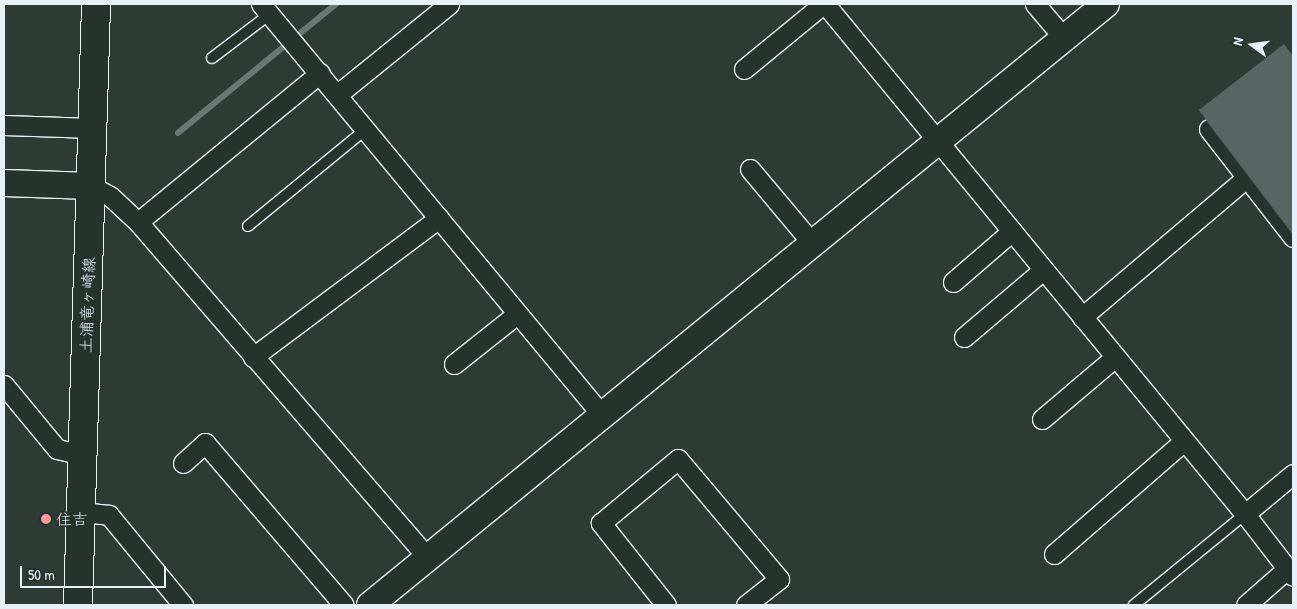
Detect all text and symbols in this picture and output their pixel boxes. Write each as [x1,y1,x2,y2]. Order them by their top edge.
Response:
north arrow [1227,20,1277,70]
text: N [1227,35,1247,47]
street label: 土浦竜ヶ崎線 [76,257,98,353]
place label: 住吉 [56,509,88,529]
marker: 住吉 [40,513,52,525]
scale bar [22,556,169,588]
text: 50 m [28,564,55,585]

